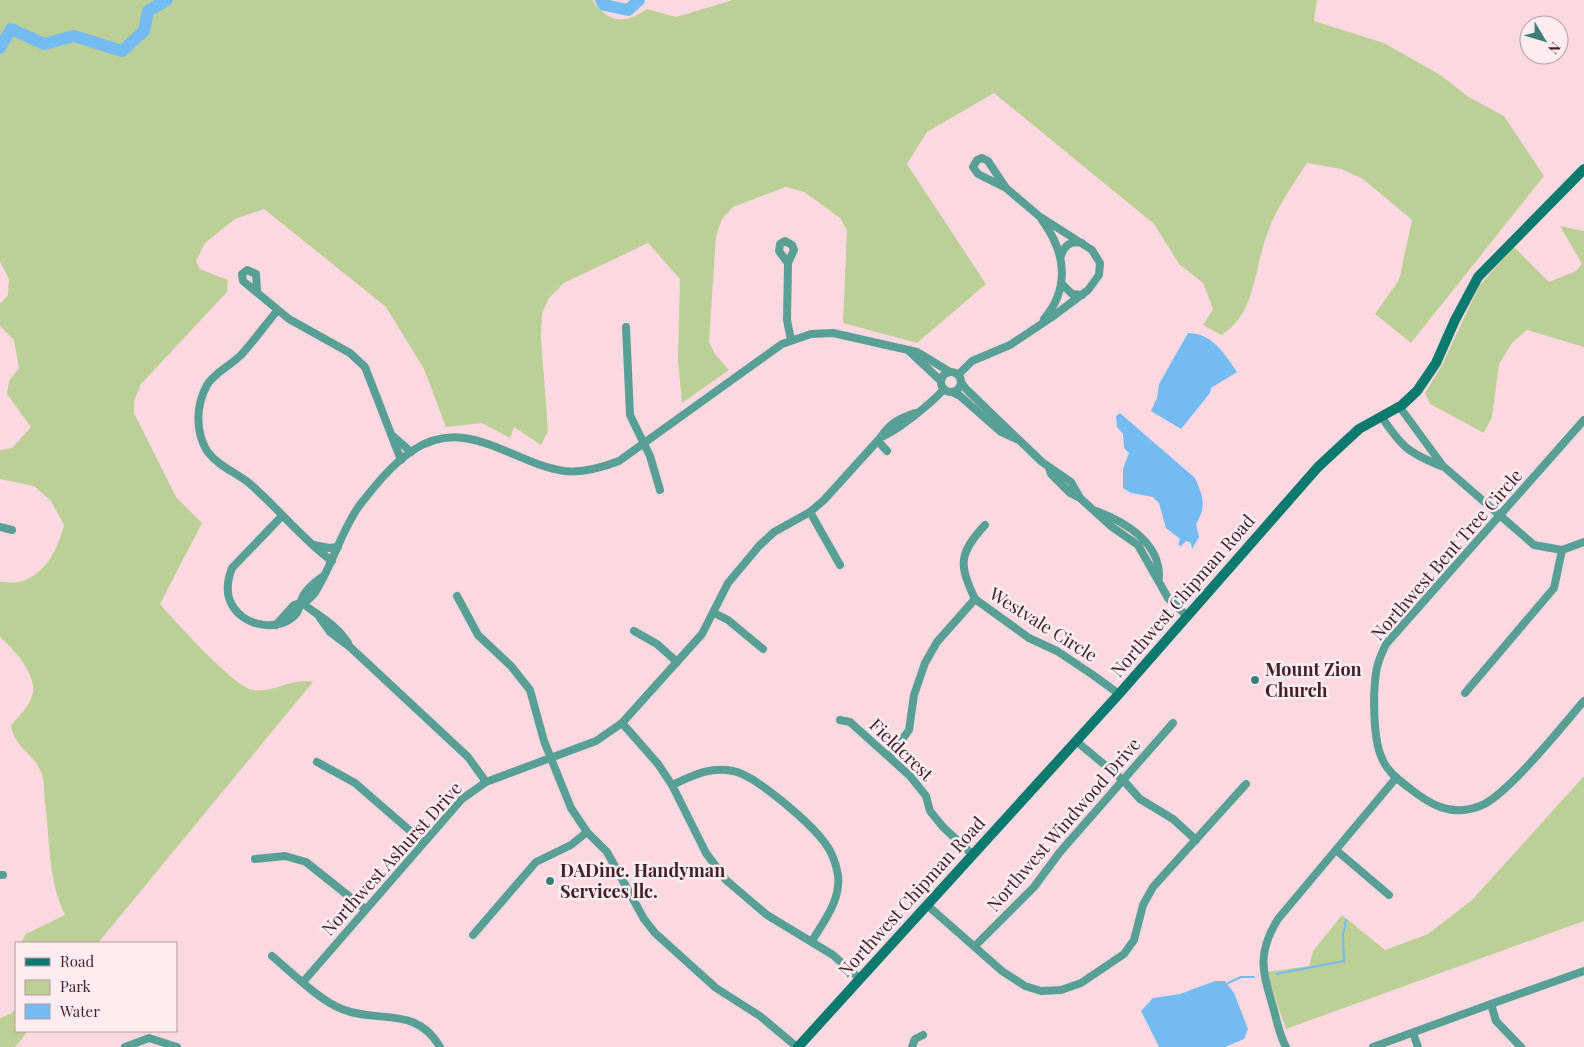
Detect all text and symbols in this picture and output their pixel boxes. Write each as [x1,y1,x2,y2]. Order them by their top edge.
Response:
north arrow [1519,15,1569,65]
text: N [1544,38,1565,58]
street label: Northwest Bent Tree Circle [1365,464,1527,645]
street label: Northwest Chipman Road [1105,508,1260,682]
street label: Westvale Circle [984,581,1102,667]
place label: Mount Zion Church [1265,657,1362,702]
marker: Mount Zion Church [1249,674,1261,686]
street label: Fieldcrest [865,713,939,786]
street label: Northwest Windwood Drive [981,732,1145,916]
street label: Northwest Ashurst Drive [316,776,467,940]
street label: Northwest Chipman Road [833,811,990,982]
place label: DADinc. Handyman Services llc. [560,858,725,903]
marker: DADinc. Handyman Services llc. [544,875,556,887]
legend [15,942,178,1032]
text: Road [60,951,94,971]
text: Park [60,976,92,996]
text: Water [59,1001,100,1021]

